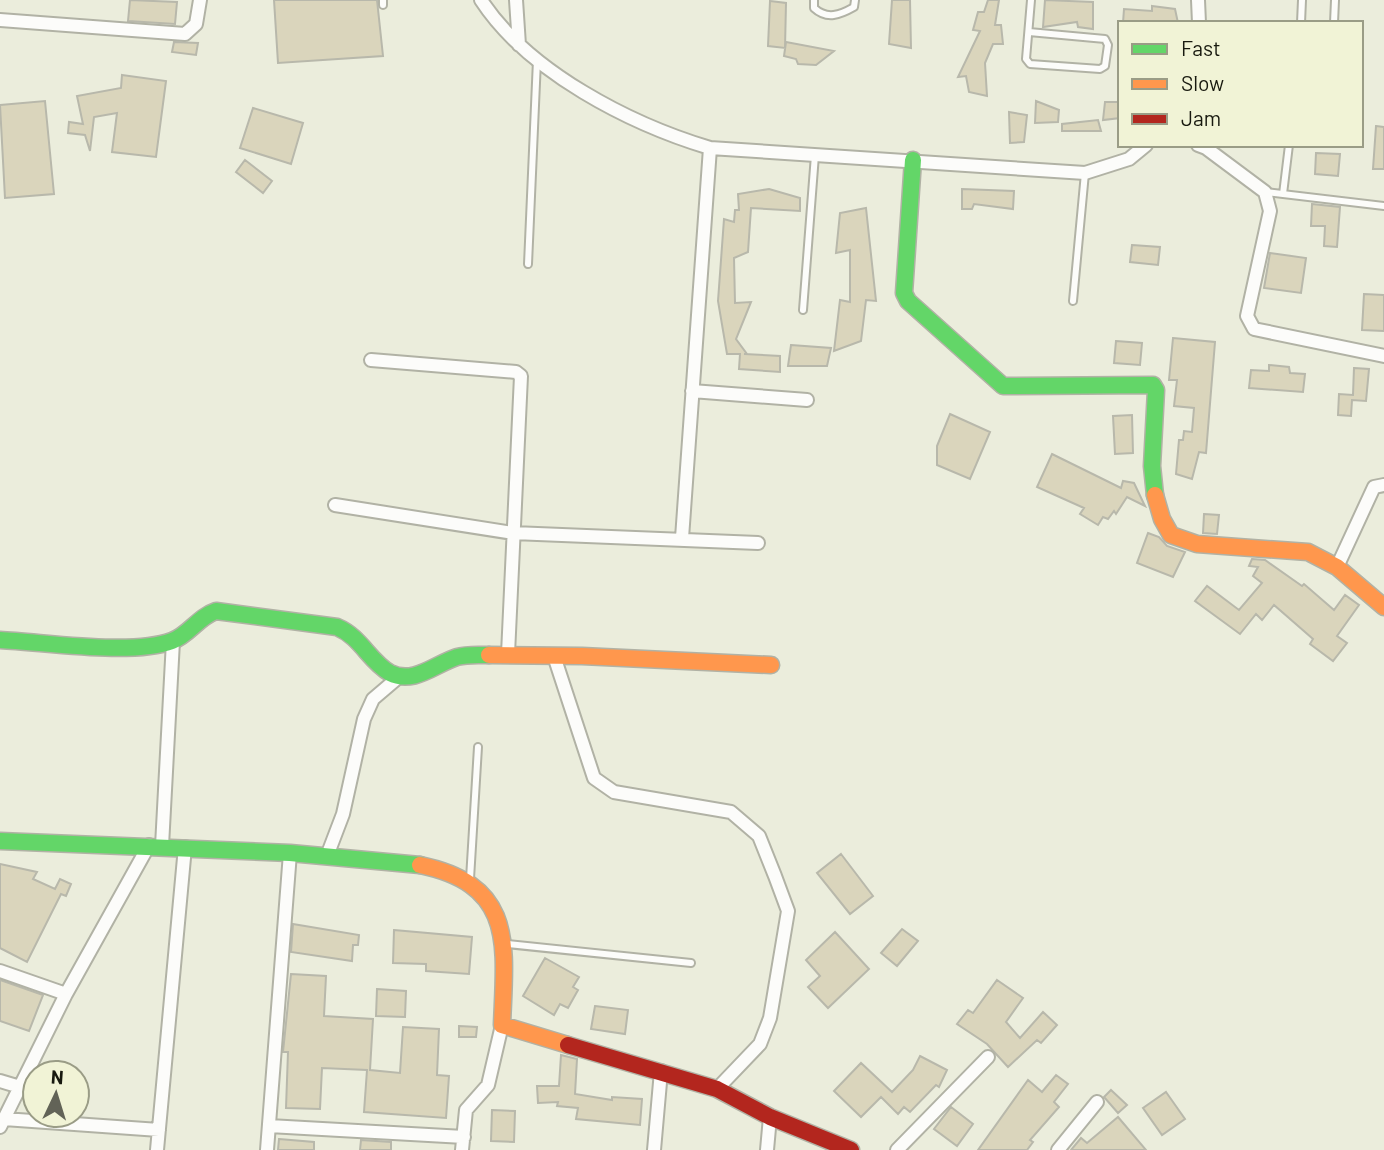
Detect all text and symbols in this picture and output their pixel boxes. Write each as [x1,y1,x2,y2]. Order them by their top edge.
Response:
legend [1118,21,1363,147]
text: Fast [1181,35,1221,60]
text: Slow [1181,70,1224,95]
text: Jam [1181,105,1221,130]
north arrow [21,1059,91,1129]
text: N [50,1065,64,1088]

